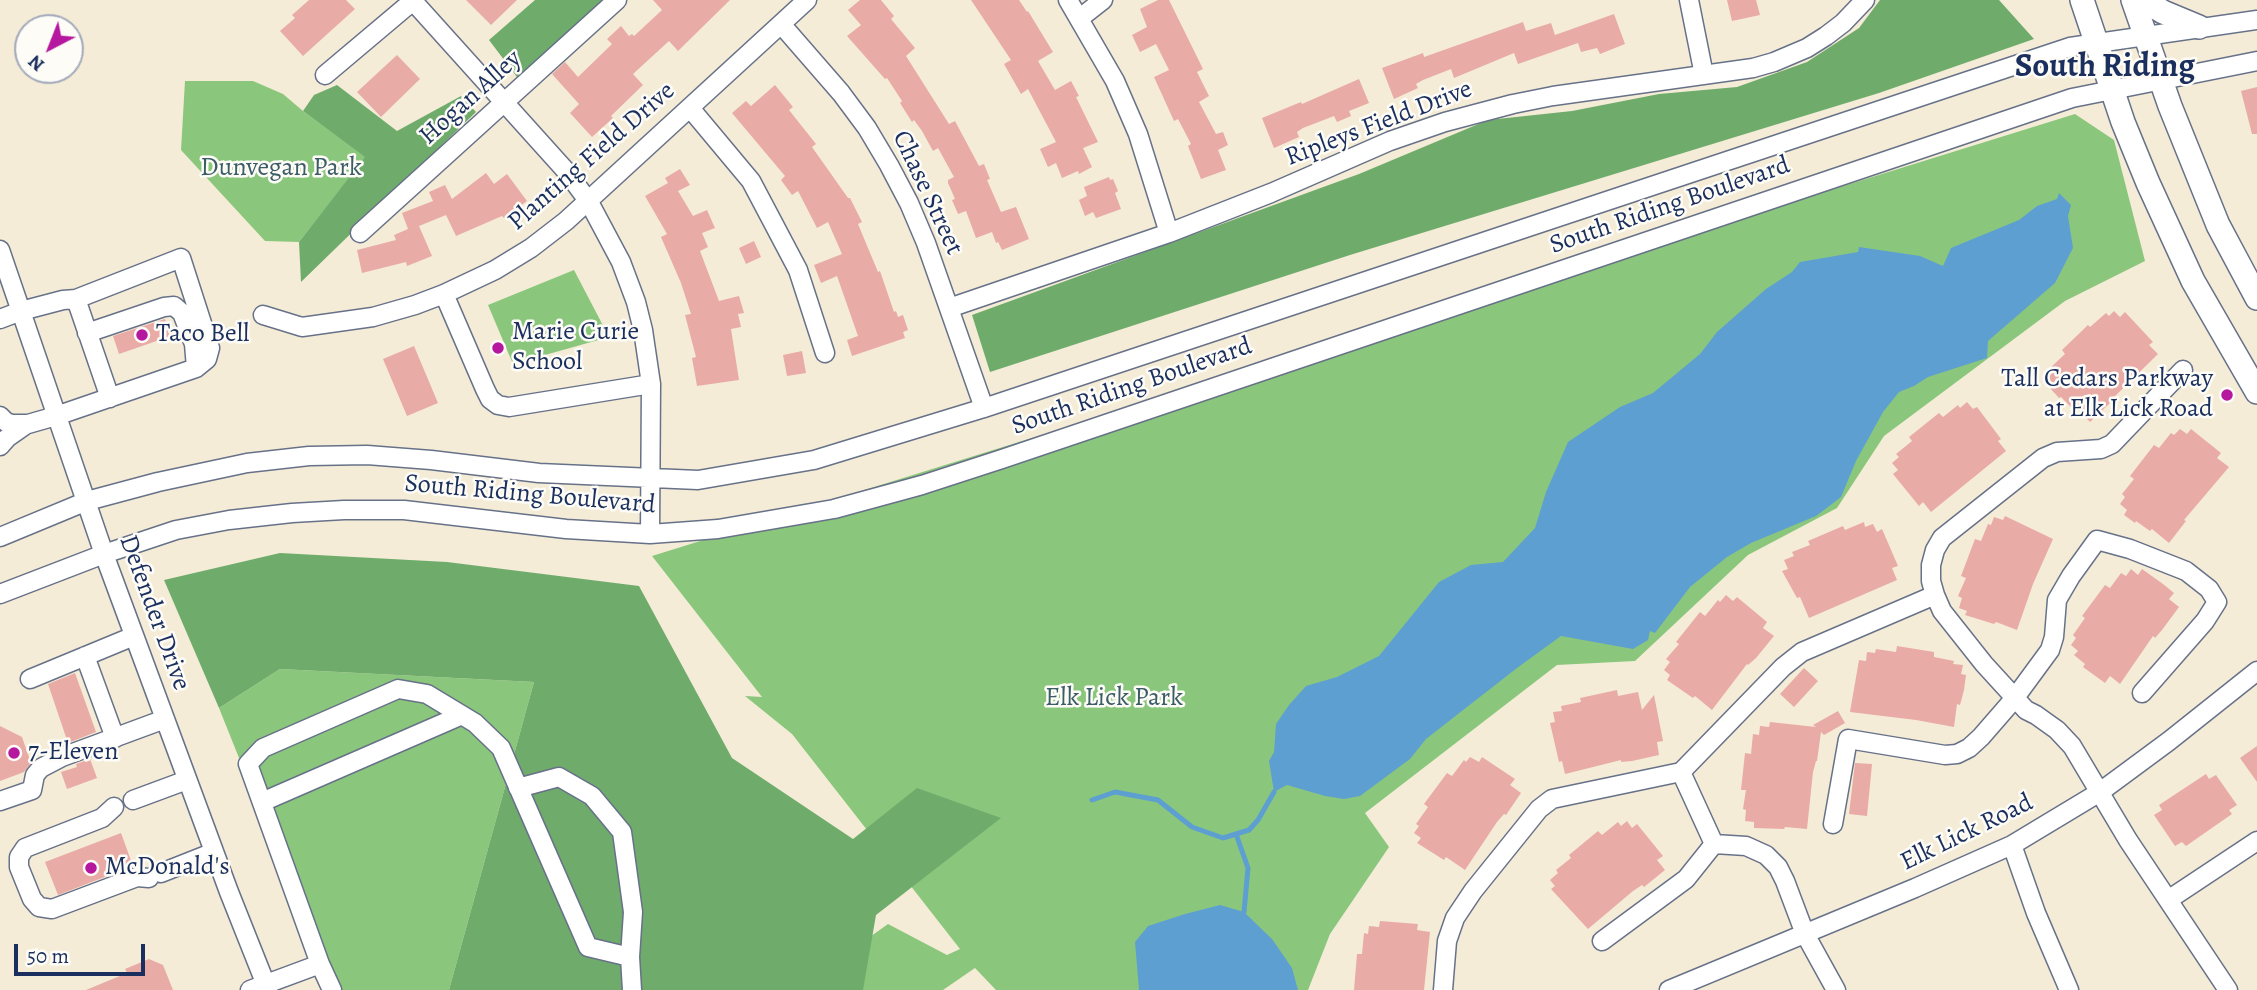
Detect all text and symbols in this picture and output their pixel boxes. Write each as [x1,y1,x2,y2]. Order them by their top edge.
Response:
north arrow [14,14,84,84]
street label: Hogan Alley [413,44,529,152]
district label: South Riding [2015,48,2195,88]
text: N [22,49,50,77]
street label: Ripleys Field Drive [1281,74,1477,174]
street label: Planting Field Drive [502,76,682,238]
street label: Chase Street [885,126,969,260]
street label: South Riding Boulevard [1546,150,1794,262]
park label: Dunvegan Park [200,153,362,185]
place label: Marie Curie School [512,317,639,378]
place label: Taco Bell [156,319,249,351]
marker: Taco Bell [134,327,150,343]
street label: South Riding Boulevard [1008,331,1256,443]
marker: Marie Curie School [490,340,506,356]
place label: Tall Cedars Parkway at Elk Lick Road [2001,364,2213,426]
marker: Tall Cedars Parkway at Elk Lick Road [2219,387,2235,403]
street label: South Riding Boulevard [403,468,657,522]
street label: Defender Drive [111,531,197,695]
park label: Elk Lick Park [1045,683,1183,715]
place label: 7-Eleven [28,737,118,769]
marker: 7-Eleven [6,745,22,761]
street label: Elk Lick Road [1896,788,2038,878]
place label: McDonald's [105,852,230,884]
marker: McDonald's [83,860,99,876]
scale bar [18,930,149,974]
text: 50 m [27,942,69,970]

